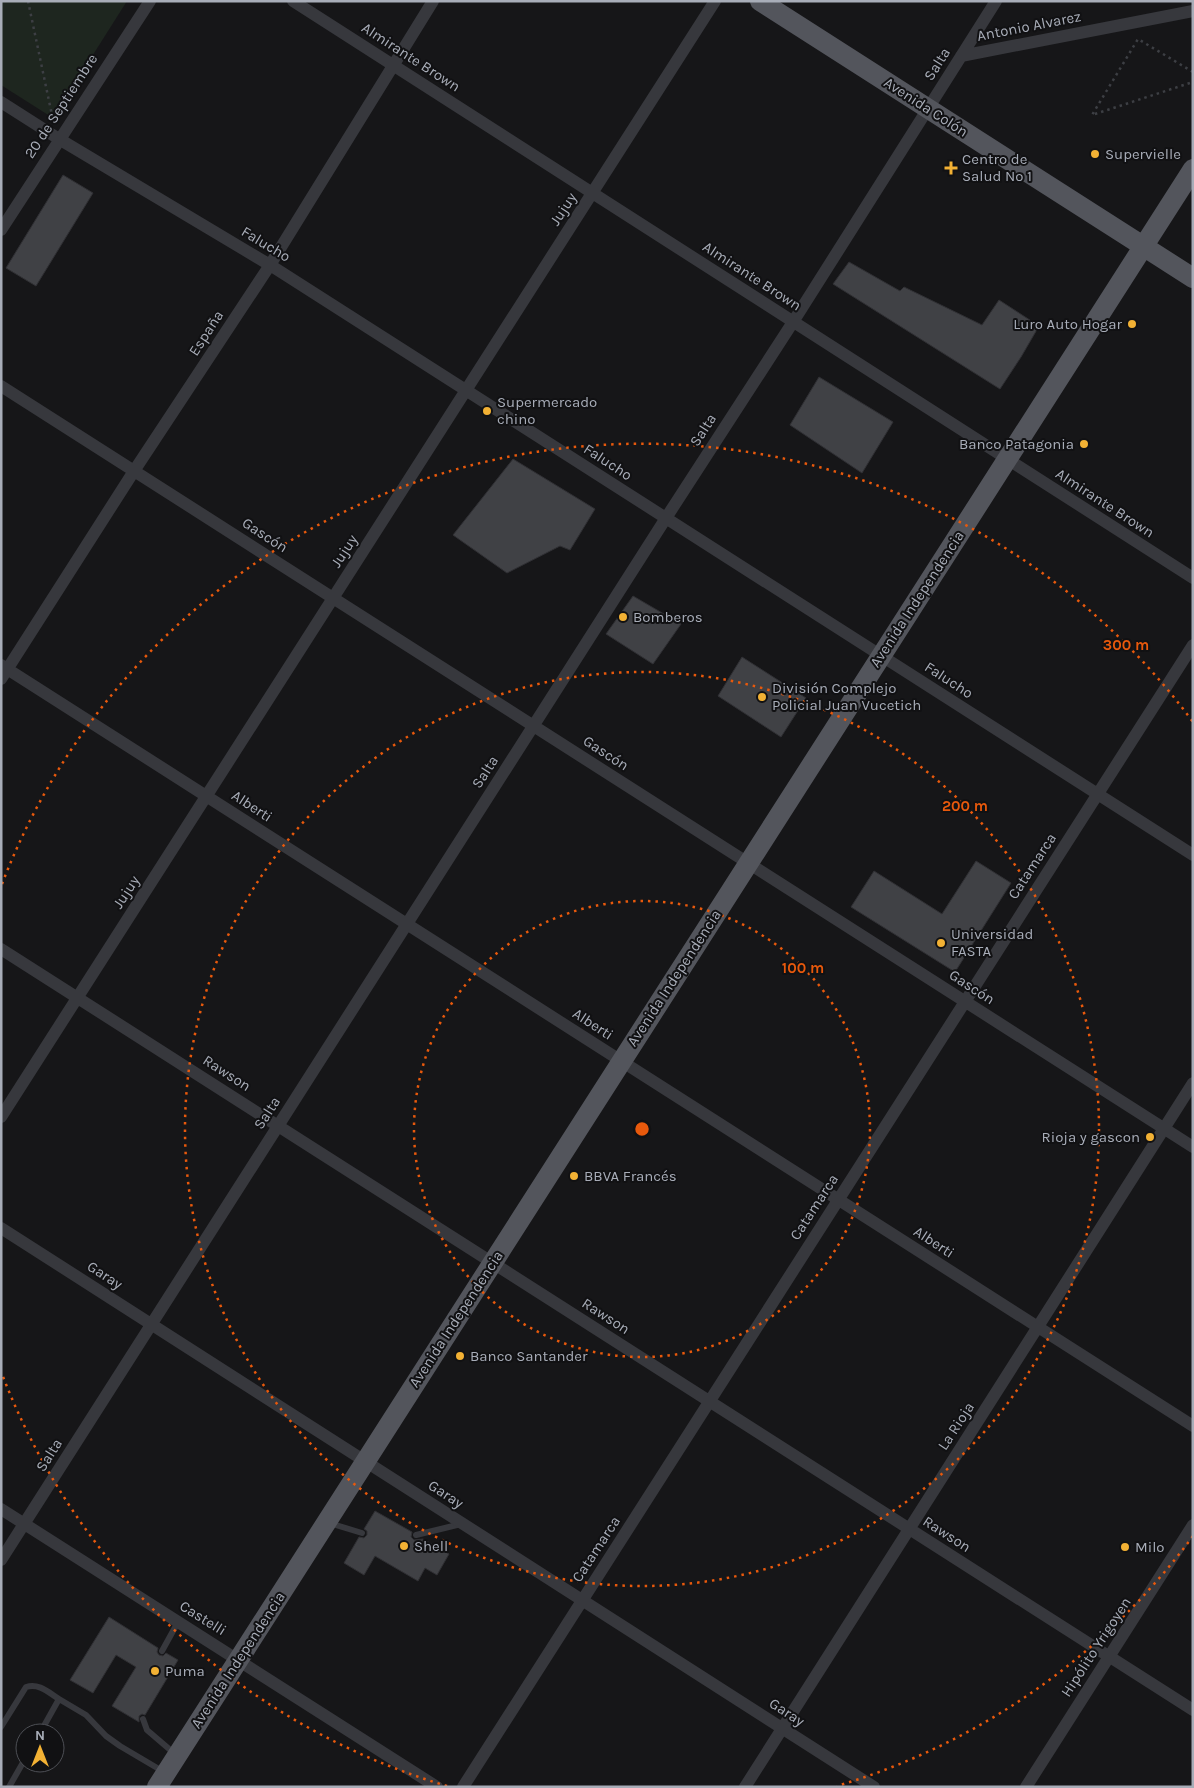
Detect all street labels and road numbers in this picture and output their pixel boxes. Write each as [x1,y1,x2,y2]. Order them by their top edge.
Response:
street label: Antonio Alvarez [975,7,1083,45]
street label: Almirante Brown [358,18,464,96]
street label: Salta [920,44,954,84]
street label: 20 de Septiembre [21,50,101,162]
street label: Avenida Colón [881,73,971,141]
street label: Jujuy [546,189,580,229]
street label: Falucho [238,222,294,266]
street label: Almirante Brown [699,237,805,315]
street label: España [185,307,227,359]
street label: Salta [686,410,720,450]
street label: Falucho [580,440,636,484]
street label: Almirante Brown [1052,464,1158,542]
street label: Gascón [239,514,291,556]
street label: Avenida Independencia [866,527,968,671]
street label: Jujuy [327,531,361,571]
street label: Falucho [921,658,977,702]
street label: Gascón [580,732,632,774]
street label: Salta [468,752,502,792]
street label: Alberti [228,786,276,826]
street label: Catamarca [1004,830,1060,902]
street label: Jujuy [109,872,143,912]
street label: Avenida Independencia [623,906,725,1050]
street label: Gascón [946,966,998,1008]
street label: Alberti [569,1004,617,1044]
street label: Rawson [200,1051,254,1095]
street label: Salta [250,1093,284,1133]
street label: Catamarca [786,1171,842,1243]
street label: Alberti [910,1222,958,1262]
street label: Avenida Independencia [405,1247,507,1391]
street label: Garay [84,1257,126,1293]
street label: Rawson [579,1294,633,1338]
street label: La Rioja [934,1399,978,1453]
street label: Salta [32,1435,66,1475]
street label: Garay [425,1476,467,1512]
street label: Rawson [920,1512,974,1556]
street label: Catamarca [568,1513,624,1585]
street label: Avenida Independencia [187,1588,289,1732]
street label: Hipólito Yrigoyen [1057,1594,1135,1700]
street label: Castelli [176,1597,230,1639]
street label: Garay [766,1694,808,1730]

